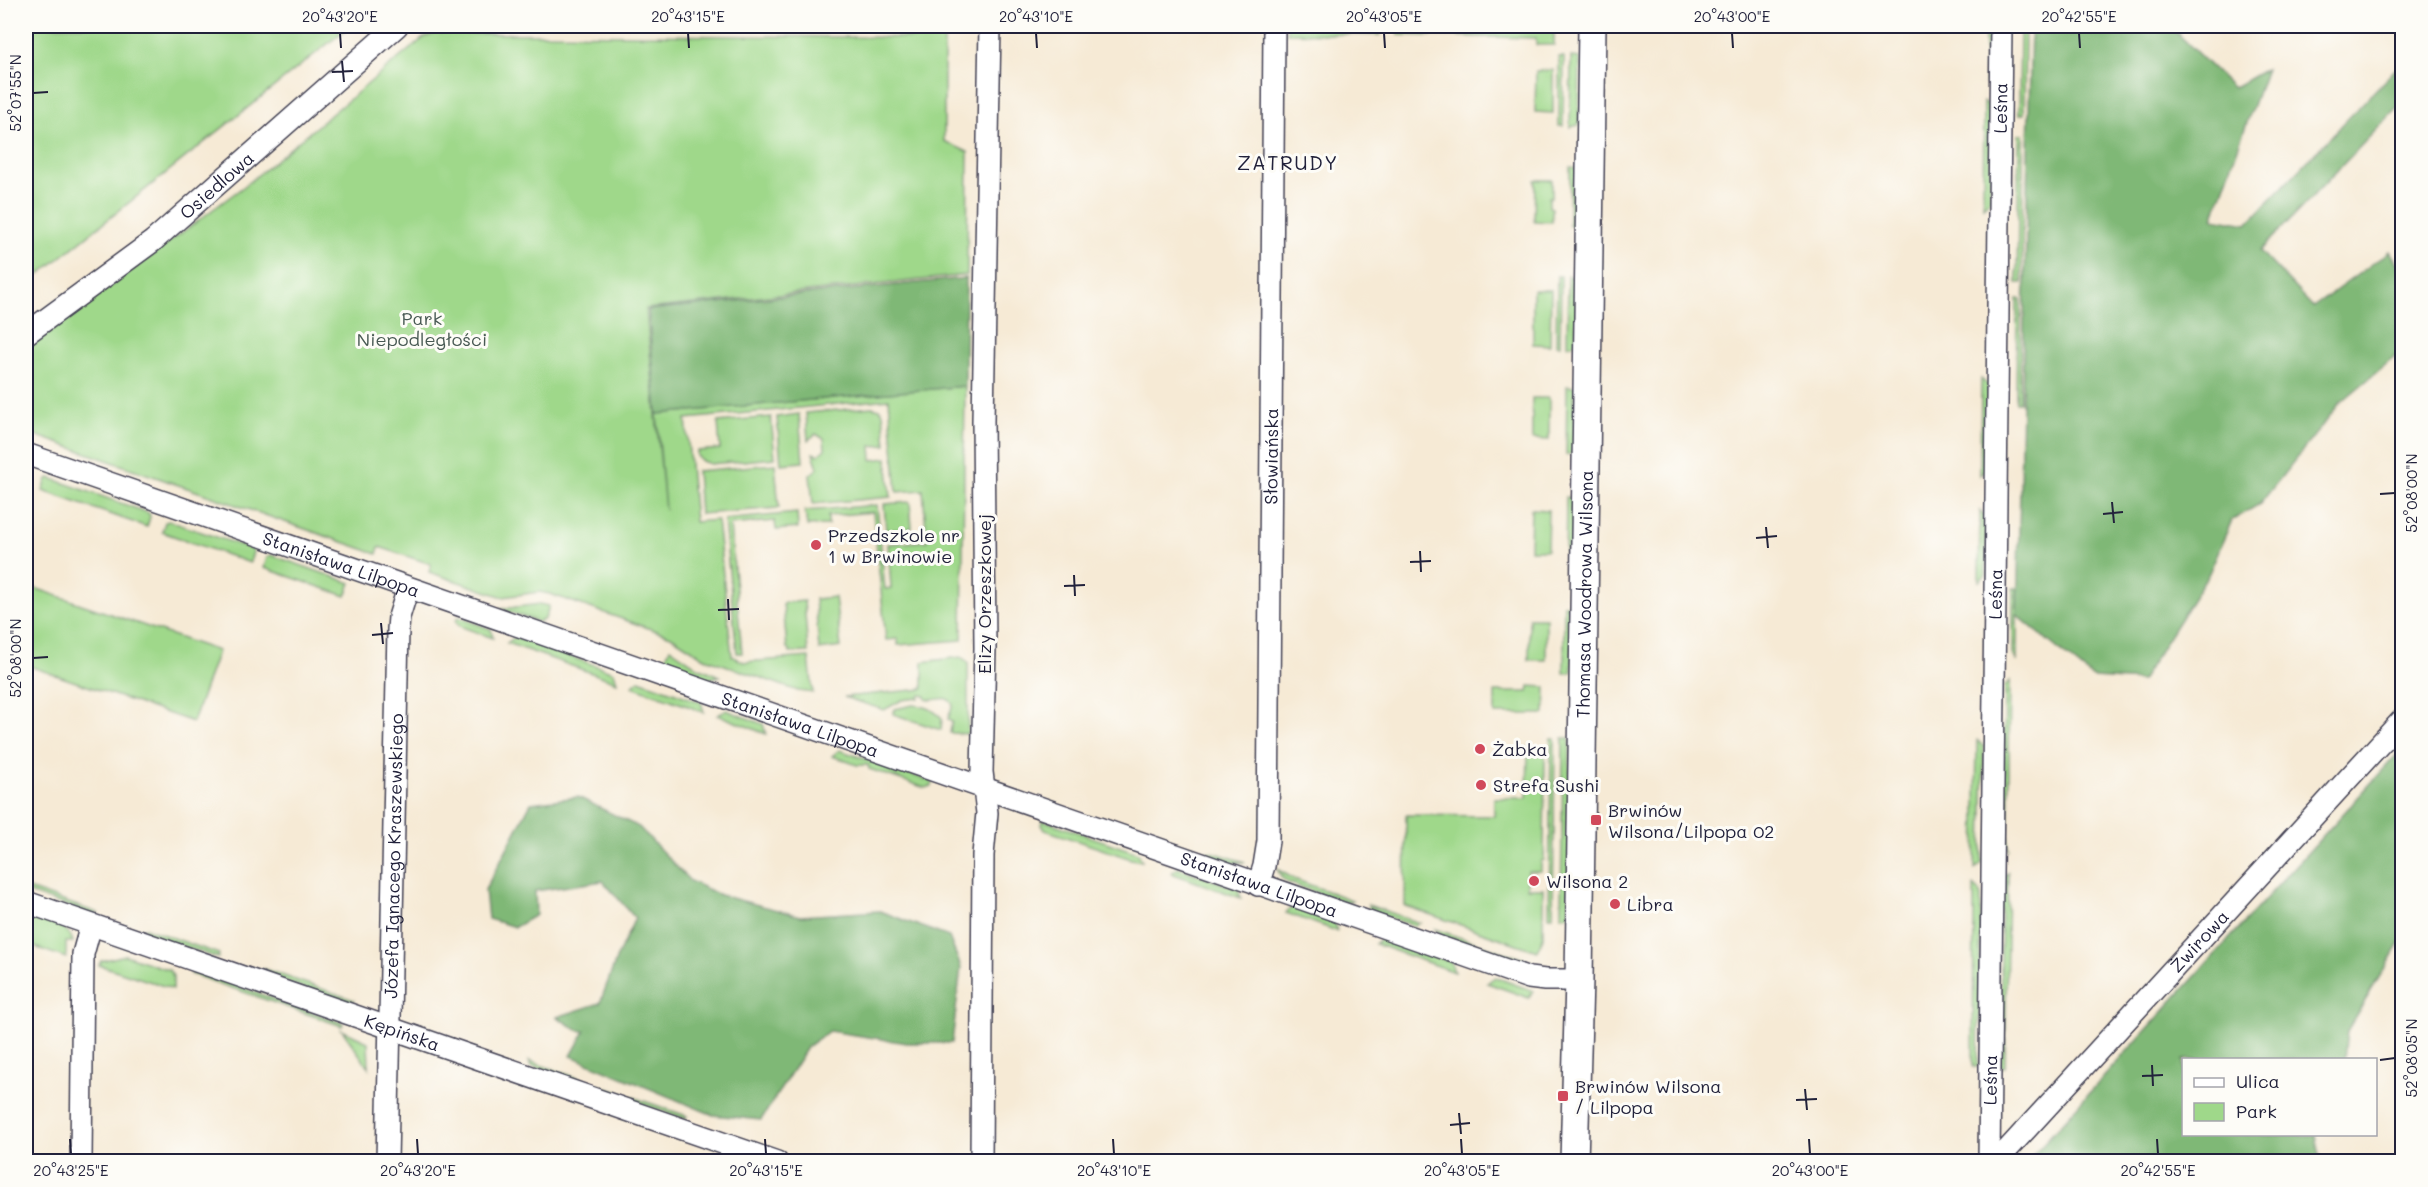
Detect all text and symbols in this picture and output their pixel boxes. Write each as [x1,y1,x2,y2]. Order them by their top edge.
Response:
text: 20°43'20"E [302,6,378,26]
text: 20°43'15"E [651,6,725,26]
text: 20°43'10"E [999,6,1073,26]
text: 20°43'05"E [1346,6,1422,26]
text: 20°43'00"E [1694,6,1771,26]
text: 20°42'55"E [2041,6,2117,26]
text: 52°07'55"N [5,54,25,132]
street label: Leśna [1988,83,2012,133]
street label: Osiedlowa [174,146,259,224]
district label: ZATRUDY [1237,149,1339,175]
park label: Park Niepodległości [357,306,487,351]
street label: Słowiańska [1258,408,1283,505]
text: 52°08'00"N [2401,453,2421,533]
street label: Thomasa Woodrowa Wilsona [1571,470,1598,718]
street label: Elizy Orzeszkowej [972,514,996,674]
place label: Przedszkole nr 1 w Brwinowie [828,523,960,568]
street label: Stanisława Lilpopa [260,525,423,602]
marker: Przedszkole nr 1 w Brwinowie [809,538,823,552]
street label: Leśna [1983,569,2007,619]
text: 52°08'00"N [5,618,25,698]
street label: Stanisława Lilpopa [718,685,882,762]
street label: Józefa Ignacego Kraszewskiego [378,713,408,999]
place label: Żabka [1492,737,1548,761]
marker: Żabka [1473,742,1487,756]
place label: Strefa Sushi [1493,773,1600,797]
marker: Strefa Sushi [1474,778,1488,792]
place label: Brwinów Wilsona/Lilpopa 02 [1608,798,1774,843]
marker: Brwinów Wilsona/Lilpopa 02 [1589,813,1603,827]
street label: Stanisława Lilpopa [1177,845,1341,922]
place label: Wilsona 2 [1546,869,1628,893]
marker: Wilsona 2 [1527,874,1541,888]
place label: Libra [1627,892,1674,916]
marker: Libra [1608,897,1622,911]
street label: Żwirowa [2164,905,2234,977]
street label: Kępińska [361,1008,443,1056]
text: 52°08'05"N [2401,1019,2421,1097]
street label: Leśna [1978,1055,2002,1105]
legend [2182,1058,2377,1136]
text: Ulica [2236,1069,2280,1093]
place label: Brwinów Wilsona / Lilpopa [1575,1074,1722,1119]
marker: Brwinów Wilsona / Lilpopa [1556,1089,1570,1103]
text: Park [2236,1099,2277,1123]
text: 20°43'25"E [33,1160,109,1180]
text: 20°43'20"E [380,1160,456,1180]
text: 20°43'15"E [729,1160,803,1180]
text: 20°43'10"E [1077,1160,1151,1180]
text: 20°43'05"E [1424,1160,1500,1180]
text: 20°43'00"E [1772,1160,1849,1180]
text: 20°42'55"E [2120,1160,2196,1180]

